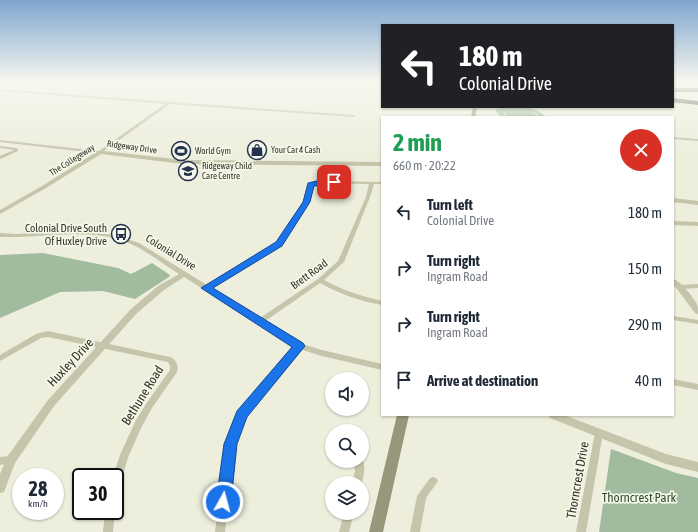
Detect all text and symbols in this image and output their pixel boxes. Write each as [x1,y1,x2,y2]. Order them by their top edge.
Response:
icon: left [393,40,445,92]
text: 180 m [459,40,522,72]
text: Colonial Drive [459,73,552,94]
text: 2 min [393,129,442,156]
button: close [620,129,662,171]
street label: Ridgeway Drive [106,139,158,155]
shop icon: Your Car 4 Cash [246,139,268,161]
sports icon: World Gym [170,140,192,162]
street label: The Collegeway [48,142,97,178]
place label: Your Car 4 Cash [271,145,320,155]
place label: World Gym [195,146,231,156]
text: 660 m · 20:22 [393,158,456,173]
school or university icon: Ridgeway Child Care Centre [177,160,199,182]
place label: Ridgeway Child Care Centre [202,161,252,181]
pin [317,165,351,199]
icon: arrive [323,171,345,193]
text: Turn left [427,196,473,213]
icon: left [393,201,415,223]
text: 180 m [628,204,662,221]
text: Colonial Drive [427,213,494,228]
place label: Colonial Drive South Of Huxley Drive [25,222,107,247]
bus stop icon: Colonial Drive South Of Huxley Drive [110,223,132,245]
street label: Colonial Drive [144,232,198,272]
text: Turn right [427,252,480,269]
street label: Brett Road [288,257,330,291]
icon: right [393,257,415,279]
text: 150 m [628,260,662,277]
text: Ingram Road [427,269,488,284]
text: Turn right [427,308,480,325]
icon: right [393,313,415,335]
text: 290 m [628,316,662,333]
text: Ingram Road [427,325,488,340]
street label: Huxley Drive [44,335,97,390]
street label: Bethune Road [118,363,167,428]
icon: arrive [393,369,415,391]
map controls [325,372,369,520]
button: sound [325,372,369,416]
text: Arrive at destination [427,372,538,389]
text: 40 m [635,372,662,389]
button: search [325,424,369,468]
street label: Thorncrest Drive [563,440,592,520]
speed limit sign: 30 [72,468,124,520]
button: layers [325,476,369,520]
text: 28 [29,477,47,500]
position arrow [202,481,244,523]
park label: Thorncrest Park [602,490,676,505]
text: km/h [28,498,48,509]

